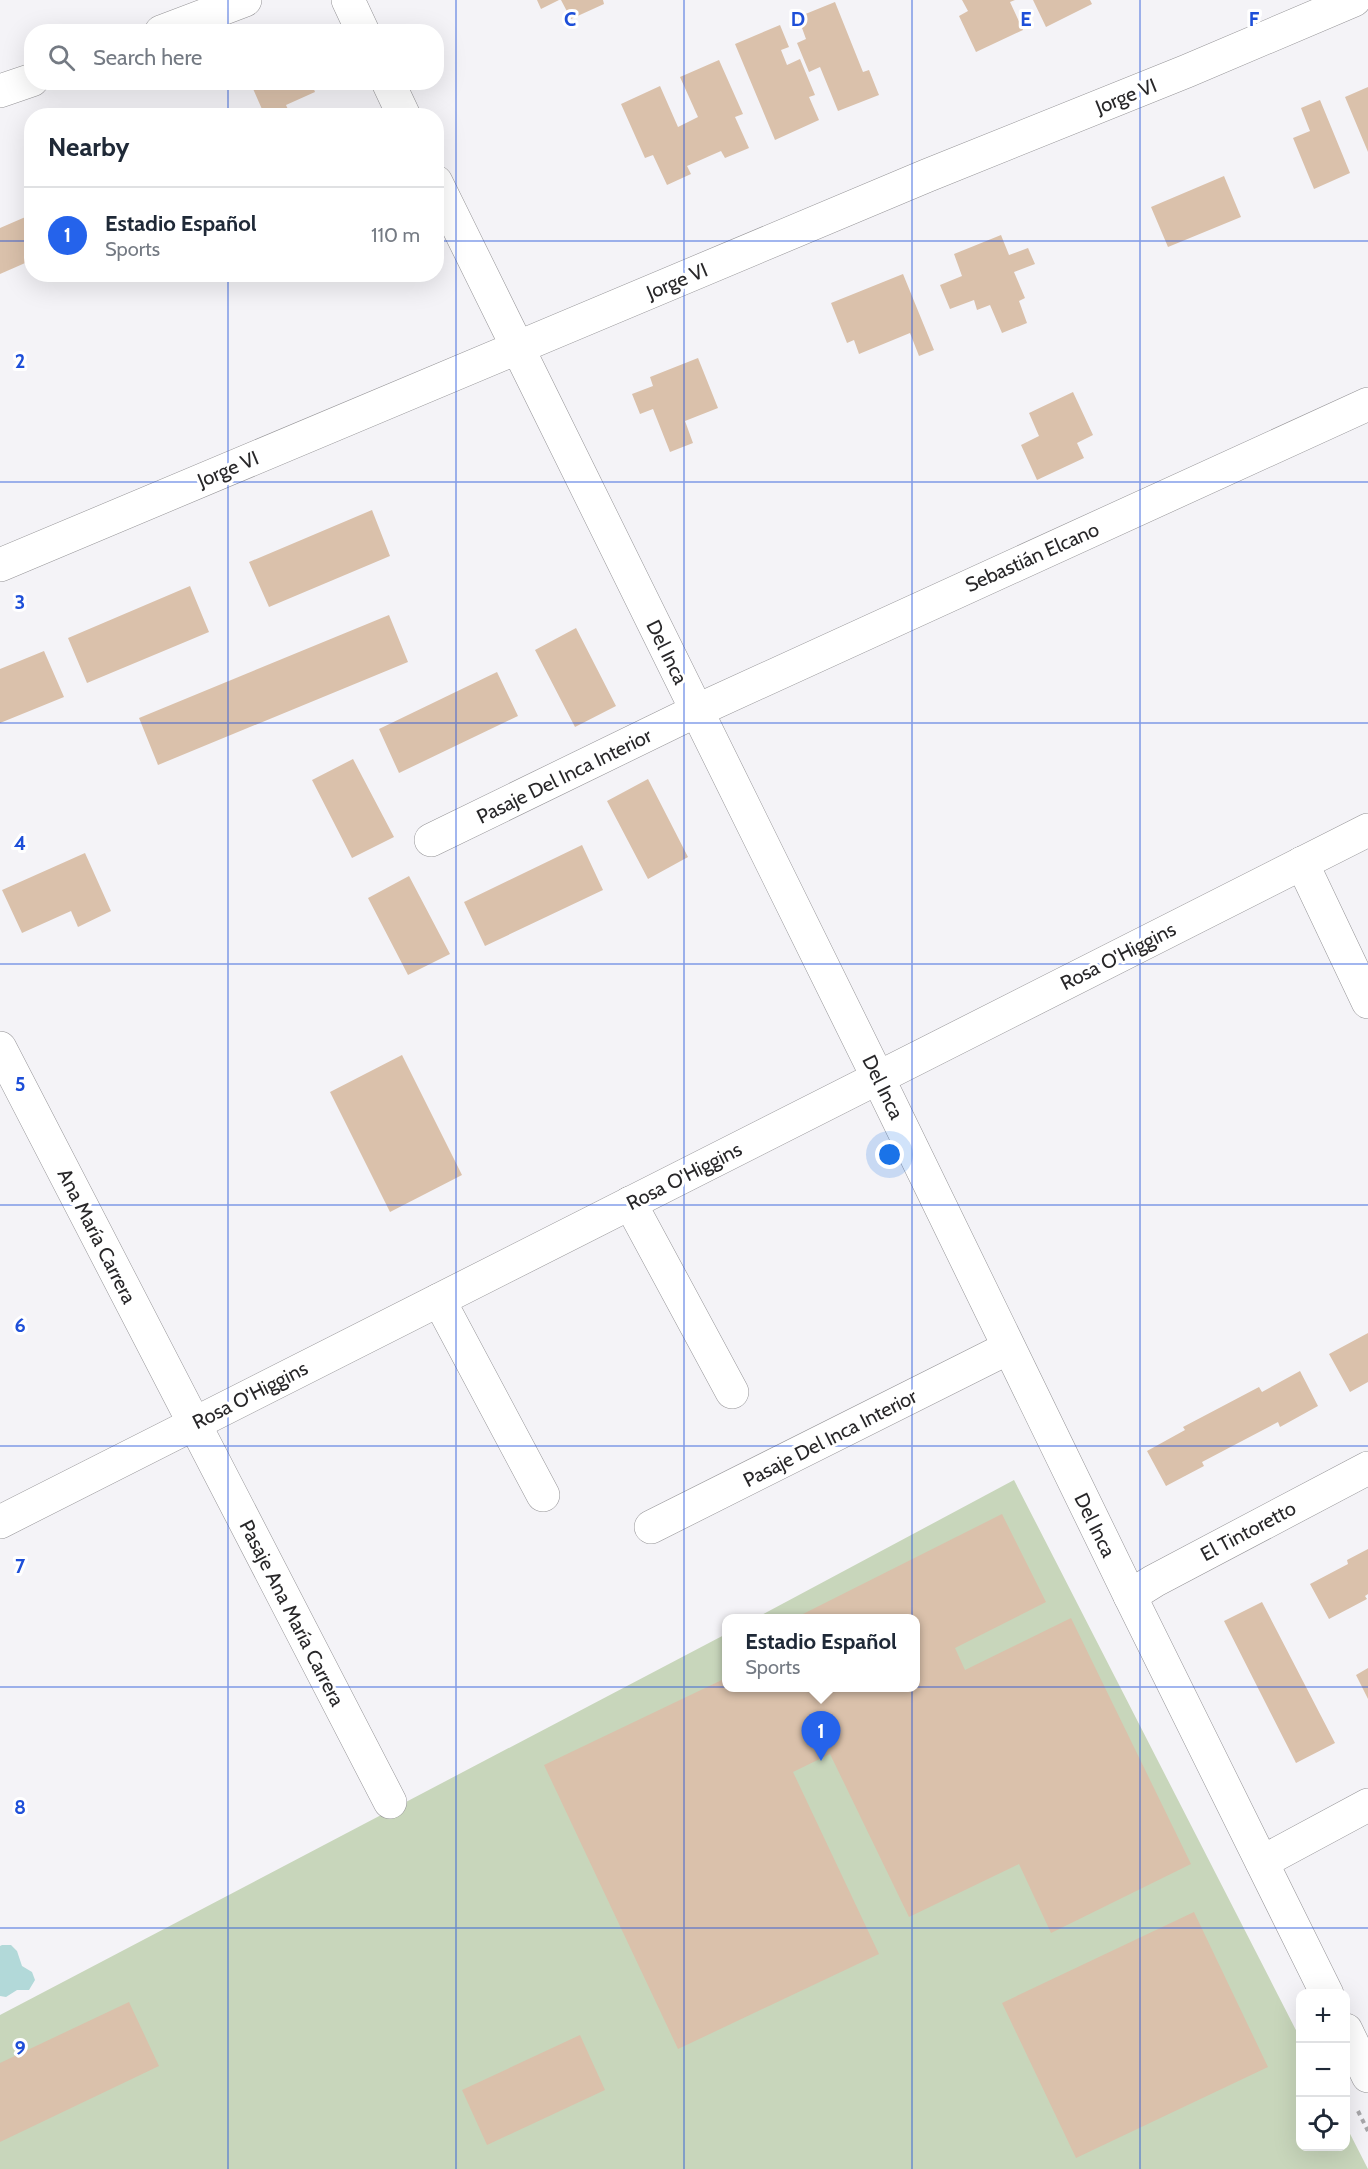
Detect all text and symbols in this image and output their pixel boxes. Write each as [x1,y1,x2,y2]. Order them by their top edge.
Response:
text: C [564,7,576,31]
text: D [791,7,805,31]
text: E [1020,7,1032,31]
text: F [1249,7,1260,31]
search box [24,24,444,90]
icon: search [45,41,78,74]
text: Search here [93,44,202,71]
street label: Jorge VI [1091,73,1160,119]
text: Nearby [48,131,129,163]
text: Estadio Español [105,210,256,237]
text: 1 [64,223,71,247]
text: 110 m [371,223,420,247]
text: Sports [105,237,160,261]
street label: Jorge VI [642,257,711,305]
text: 2 [15,349,25,373]
street label: Jorge VI [193,445,262,493]
street label: Sebastián Elcano [961,517,1103,597]
text: 3 [15,590,25,614]
street label: Del Inca [641,616,693,688]
street label: Pasaje Del Inca Interior [473,723,656,829]
text: 4 [14,831,26,855]
street label: Rosa O'Higgins [1056,917,1180,995]
street label: Del Inca [857,1051,909,1123]
text: 5 [15,1072,25,1096]
street label: Rosa O'Higgins [622,1137,746,1215]
your location [875,1140,904,1169]
street label: Ana María Carrera [53,1164,142,1308]
text: 6 [14,1313,26,1337]
street label: Rosa O'Higgins [188,1356,312,1434]
street label: Pasaje Del Inca Interior [739,1384,921,1492]
street label: Del Inca [1069,1489,1121,1561]
street label: El Tintoretto [1196,1496,1300,1566]
street label: Pasaje Ana María Carrera [235,1516,350,1711]
text: 7 [15,1554,26,1578]
popup [722,1614,920,1692]
text: Estadio Español [745,1628,897,1655]
text: Sports [745,1655,800,1679]
pin: 1 [802,1712,840,1761]
text: 8 [14,1795,26,1819]
map controls [1296,1989,1350,2151]
button: + [1296,1989,1350,2043]
text: 9 [14,2036,26,2060]
button: − [1296,2043,1350,2097]
button: locate [1296,2097,1350,2151]

